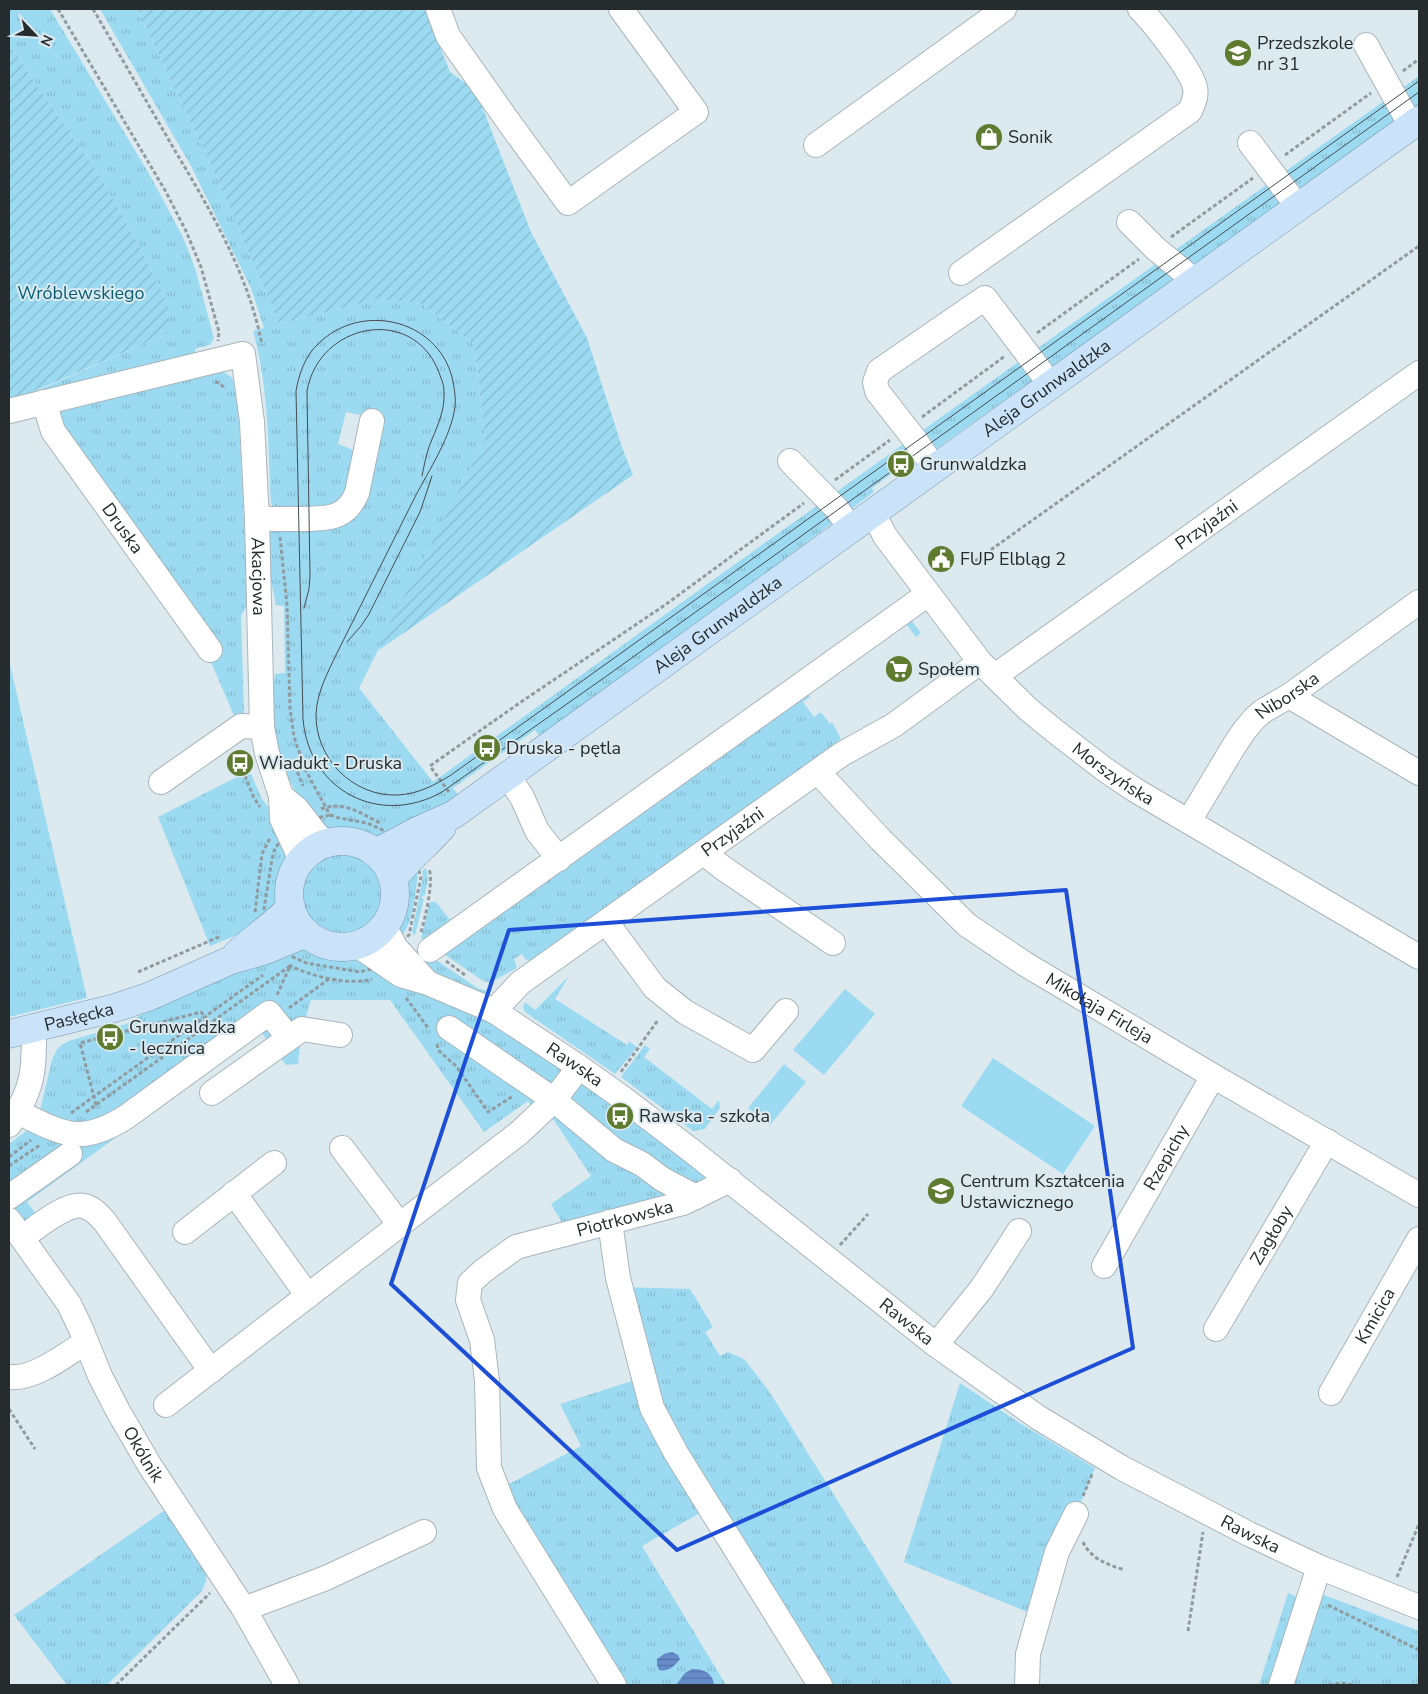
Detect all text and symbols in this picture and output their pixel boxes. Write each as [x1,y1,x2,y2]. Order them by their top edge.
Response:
north arrow [10,10,60,60]
place label: Przedszkole nr 31 [1257,31,1353,76]
text: N [36,32,57,49]
school or university icon: Przedszkole nr 31 [1223,38,1253,68]
shop icon: Sonik [974,122,1004,152]
place label: Sonik [1008,125,1053,149]
park label: Wróblewskiego [17,281,145,305]
street label: Aleja Grunwaldzka [977,334,1116,443]
bus stop icon: Grunwaldzka [886,449,916,479]
place label: Grunwaldzka [920,452,1027,476]
street label: Przyjaźni [1170,494,1243,555]
street label: Druska [96,498,149,558]
street label: Akacjowa [245,537,271,616]
public building icon: FUP Elbląg 2 [926,544,956,574]
place label: FUP Elbląg 2 [960,547,1066,571]
street label: Aleja Grunwaldzka [648,570,787,679]
supermarket icon: Społem [884,654,914,684]
place label: Społem [918,657,980,681]
street label: Niborska [1250,666,1324,725]
bus stop icon: Druska - pętla [472,733,502,763]
place label: Druska - pętla [506,736,621,760]
street label: Morszyńska [1067,737,1159,811]
bus stop icon: Wiadukt - Druska [225,748,255,778]
place label: Wiadukt - Druska [259,751,402,775]
street label: Przyjaźni [696,801,769,862]
street label: Mikołaja Firleja [1041,967,1157,1049]
street label: Pasłęcka [42,997,116,1037]
place label: Grunwaldzka - lecznica [129,1015,236,1060]
bus stop icon: Grunwaldzka - lecznica [95,1022,125,1052]
street label: Rawska [542,1037,608,1092]
bus stop icon: Rawska - szkoła [605,1101,635,1131]
place label: Rawska - szkoła [639,1104,770,1128]
street label: Rzepichy [1138,1120,1195,1195]
place label: Centrum Kształcenia Ustawicznego [960,1169,1125,1214]
school or university icon: Centrum Kształcenia Ustawicznego [926,1176,956,1206]
street label: Piotrkowska [574,1194,676,1243]
street label: Zagłoby [1244,1200,1299,1269]
street label: Kmicica [1350,1283,1401,1348]
street label: Rawska [874,1293,939,1351]
street label: Okólnik [117,1422,170,1488]
street label: Rawska [1216,1509,1284,1559]

